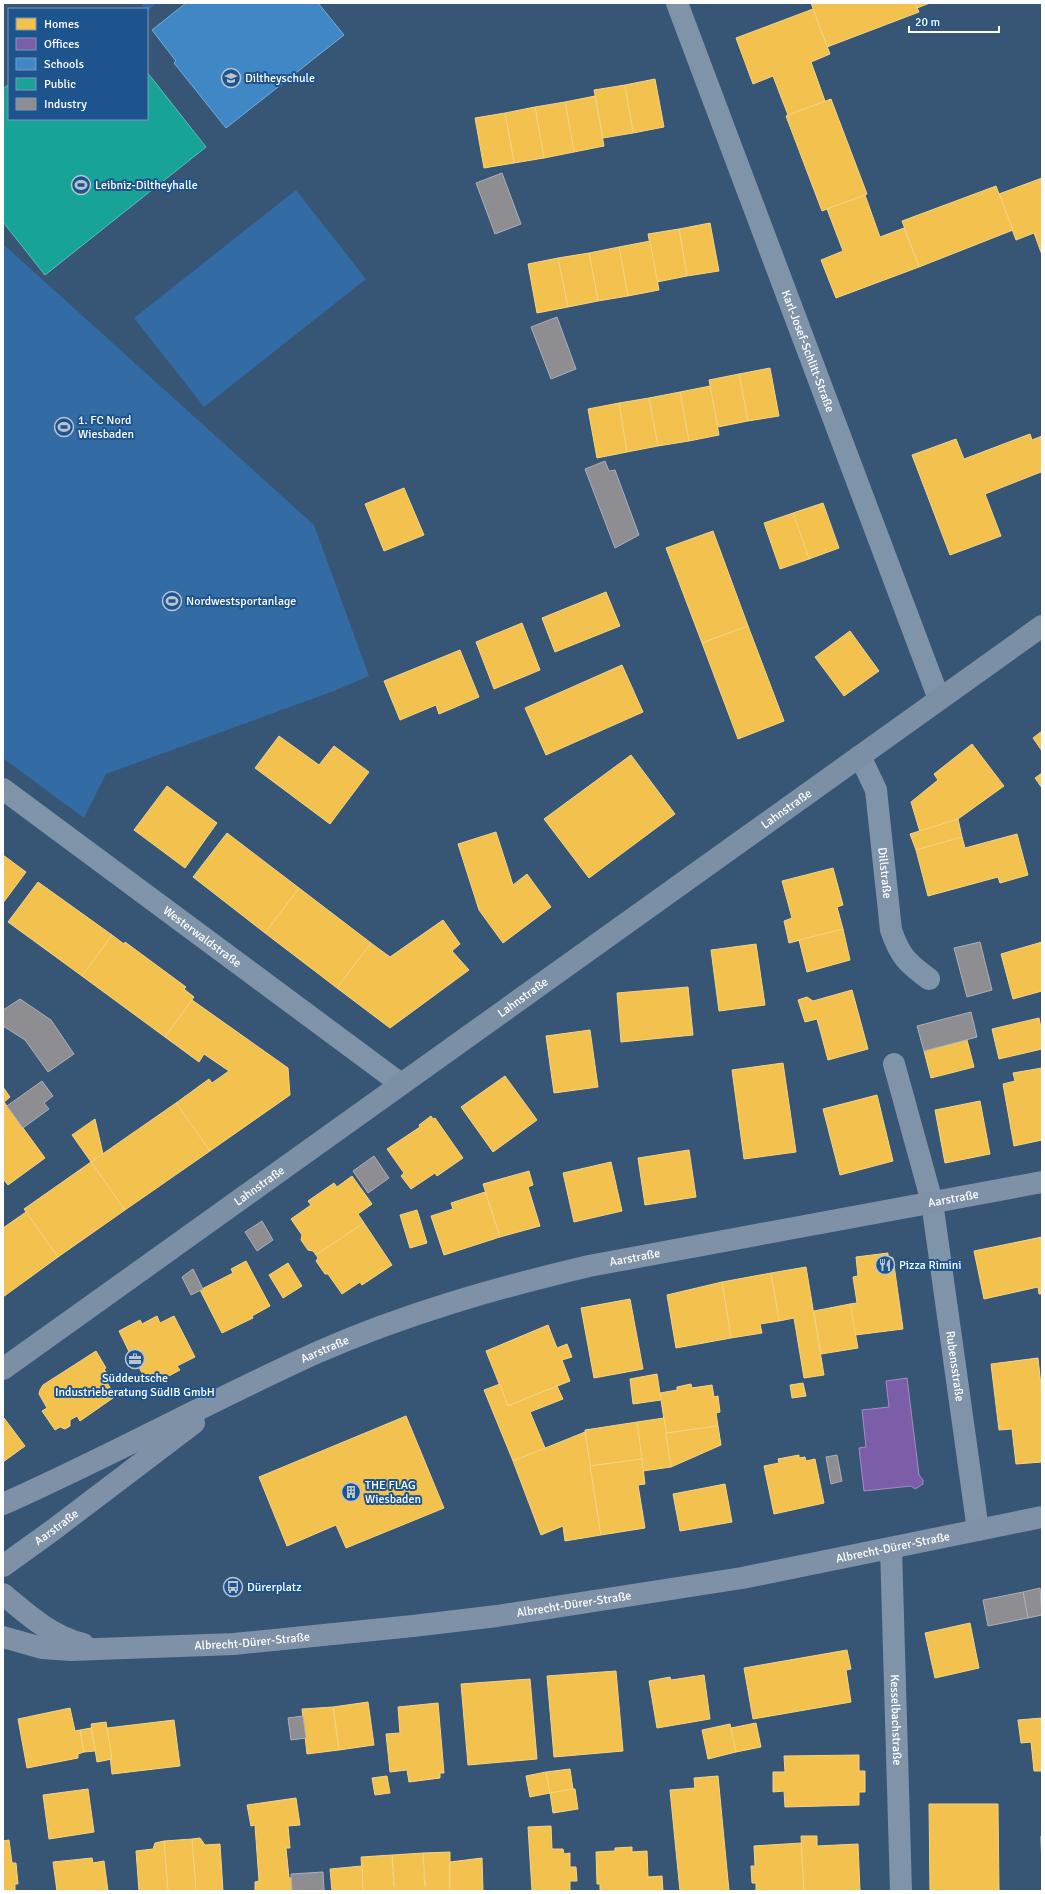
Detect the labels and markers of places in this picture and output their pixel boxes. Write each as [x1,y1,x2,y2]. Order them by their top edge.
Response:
school or university icon: Diltheyschule [220,67,242,89]
place label: Diltheyschule [245,71,315,86]
sports icon: Leibniz-Diltheyhalle [70,174,92,196]
place label: Leibniz-Diltheyhalle [95,178,198,193]
place label: 1. FC Nord Wiesbaden [78,413,134,442]
sports icon: 1. FC Nord Wiesbaden [53,416,75,438]
sports icon: Nordwestsportanlage [161,590,183,612]
place label: Nordwestsportanlage [186,594,296,609]
restaurant icon: Pizza Rimini [874,1254,896,1276]
place label: Pizza Rimini [899,1258,962,1273]
office icon: Süddeutsche Industrieberatung SüdIB GmbH [124,1348,146,1370]
place label: Süddeutsche Industrieberatung SüdIB GmbH [55,1371,215,1400]
place label: THE FLAG Wiesbaden [365,1478,421,1507]
building icon: THE FLAG Wiesbaden [340,1481,362,1503]
bus stop icon: Dürerplatz [222,1576,244,1598]
place label: Dürerplatz [247,1580,302,1595]

